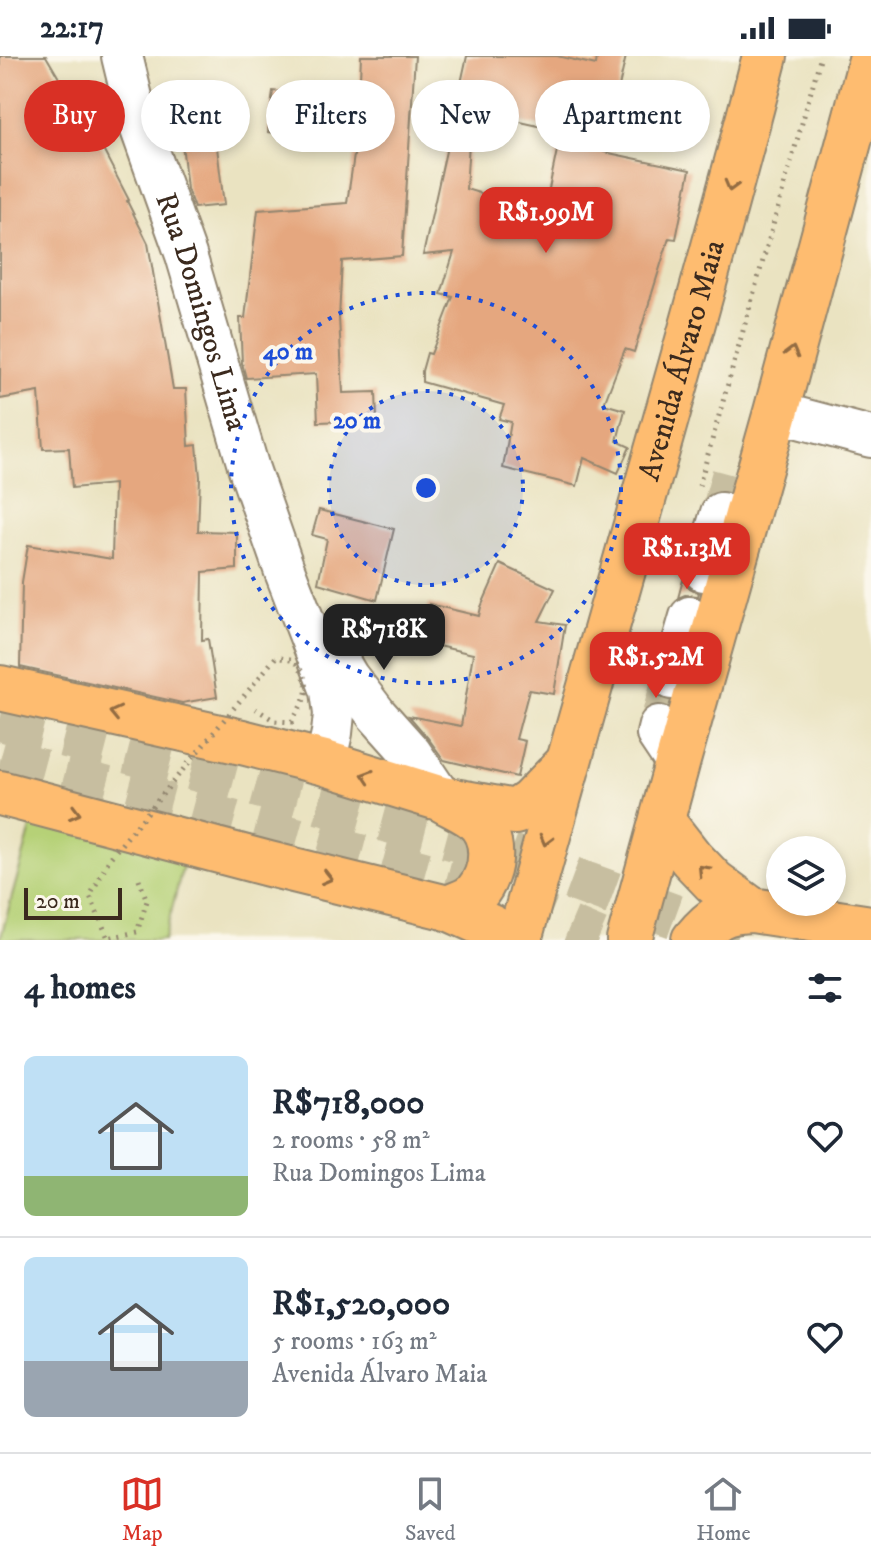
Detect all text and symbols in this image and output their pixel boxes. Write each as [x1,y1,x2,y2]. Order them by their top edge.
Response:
text: 22:17 [40,10,104,47]
chip: Buy [24,80,125,152]
chip: Rent [141,80,250,152]
chip: Filters [266,80,395,152]
chip: New [411,80,519,152]
chip: Apartment [535,80,710,152]
one-way arrow [724,178,741,192]
pin: R$1.99M [472,187,620,255]
street label: Rua Domingos Lima [147,188,255,435]
text: R$1.99M [498,196,594,229]
street label: Avenida Álvaro Maia [631,236,733,485]
text: 40 m [263,337,313,367]
one-way arrow [783,346,800,360]
text: 20 m [333,406,381,436]
centre of rings [412,474,440,502]
pin: R$1.13M [613,523,761,591]
text: R$1.13M [642,532,732,565]
pin: R$718K [319,604,449,672]
text: R$718K [341,613,427,646]
pin: R$1.52M [582,632,730,700]
text: R$1.52M [608,641,704,674]
one-way arrow [109,705,122,722]
one-way arrow [361,769,375,785]
one-way arrow [68,803,82,820]
one-way arrow [539,832,555,846]
map controls [766,836,846,916]
button: layers [766,836,846,916]
one-way arrow [698,865,712,879]
one-way arrow [320,869,333,886]
scale bar [24,884,122,920]
text: 20 m [36,888,80,915]
icon: filters [803,966,847,1010]
text: 4 homes [24,967,136,1009]
text: R$718,000 [272,1082,425,1124]
icon: home [88,1088,184,1184]
icon: heart [803,1114,847,1158]
text: 2 rooms · 58 m² [272,1124,430,1157]
text: Rua Domingos Lima [272,1157,486,1190]
text: R$1,520,000 [272,1283,450,1325]
icon: home [88,1289,184,1385]
icon: heart [803,1315,847,1359]
text: 5 rooms · 163 m² [272,1325,437,1358]
text: Avenida Álvaro Maia [272,1358,487,1391]
tab: Map [120,1472,164,1547]
tab: Saved [405,1472,456,1547]
tab: Home [696,1472,751,1547]

